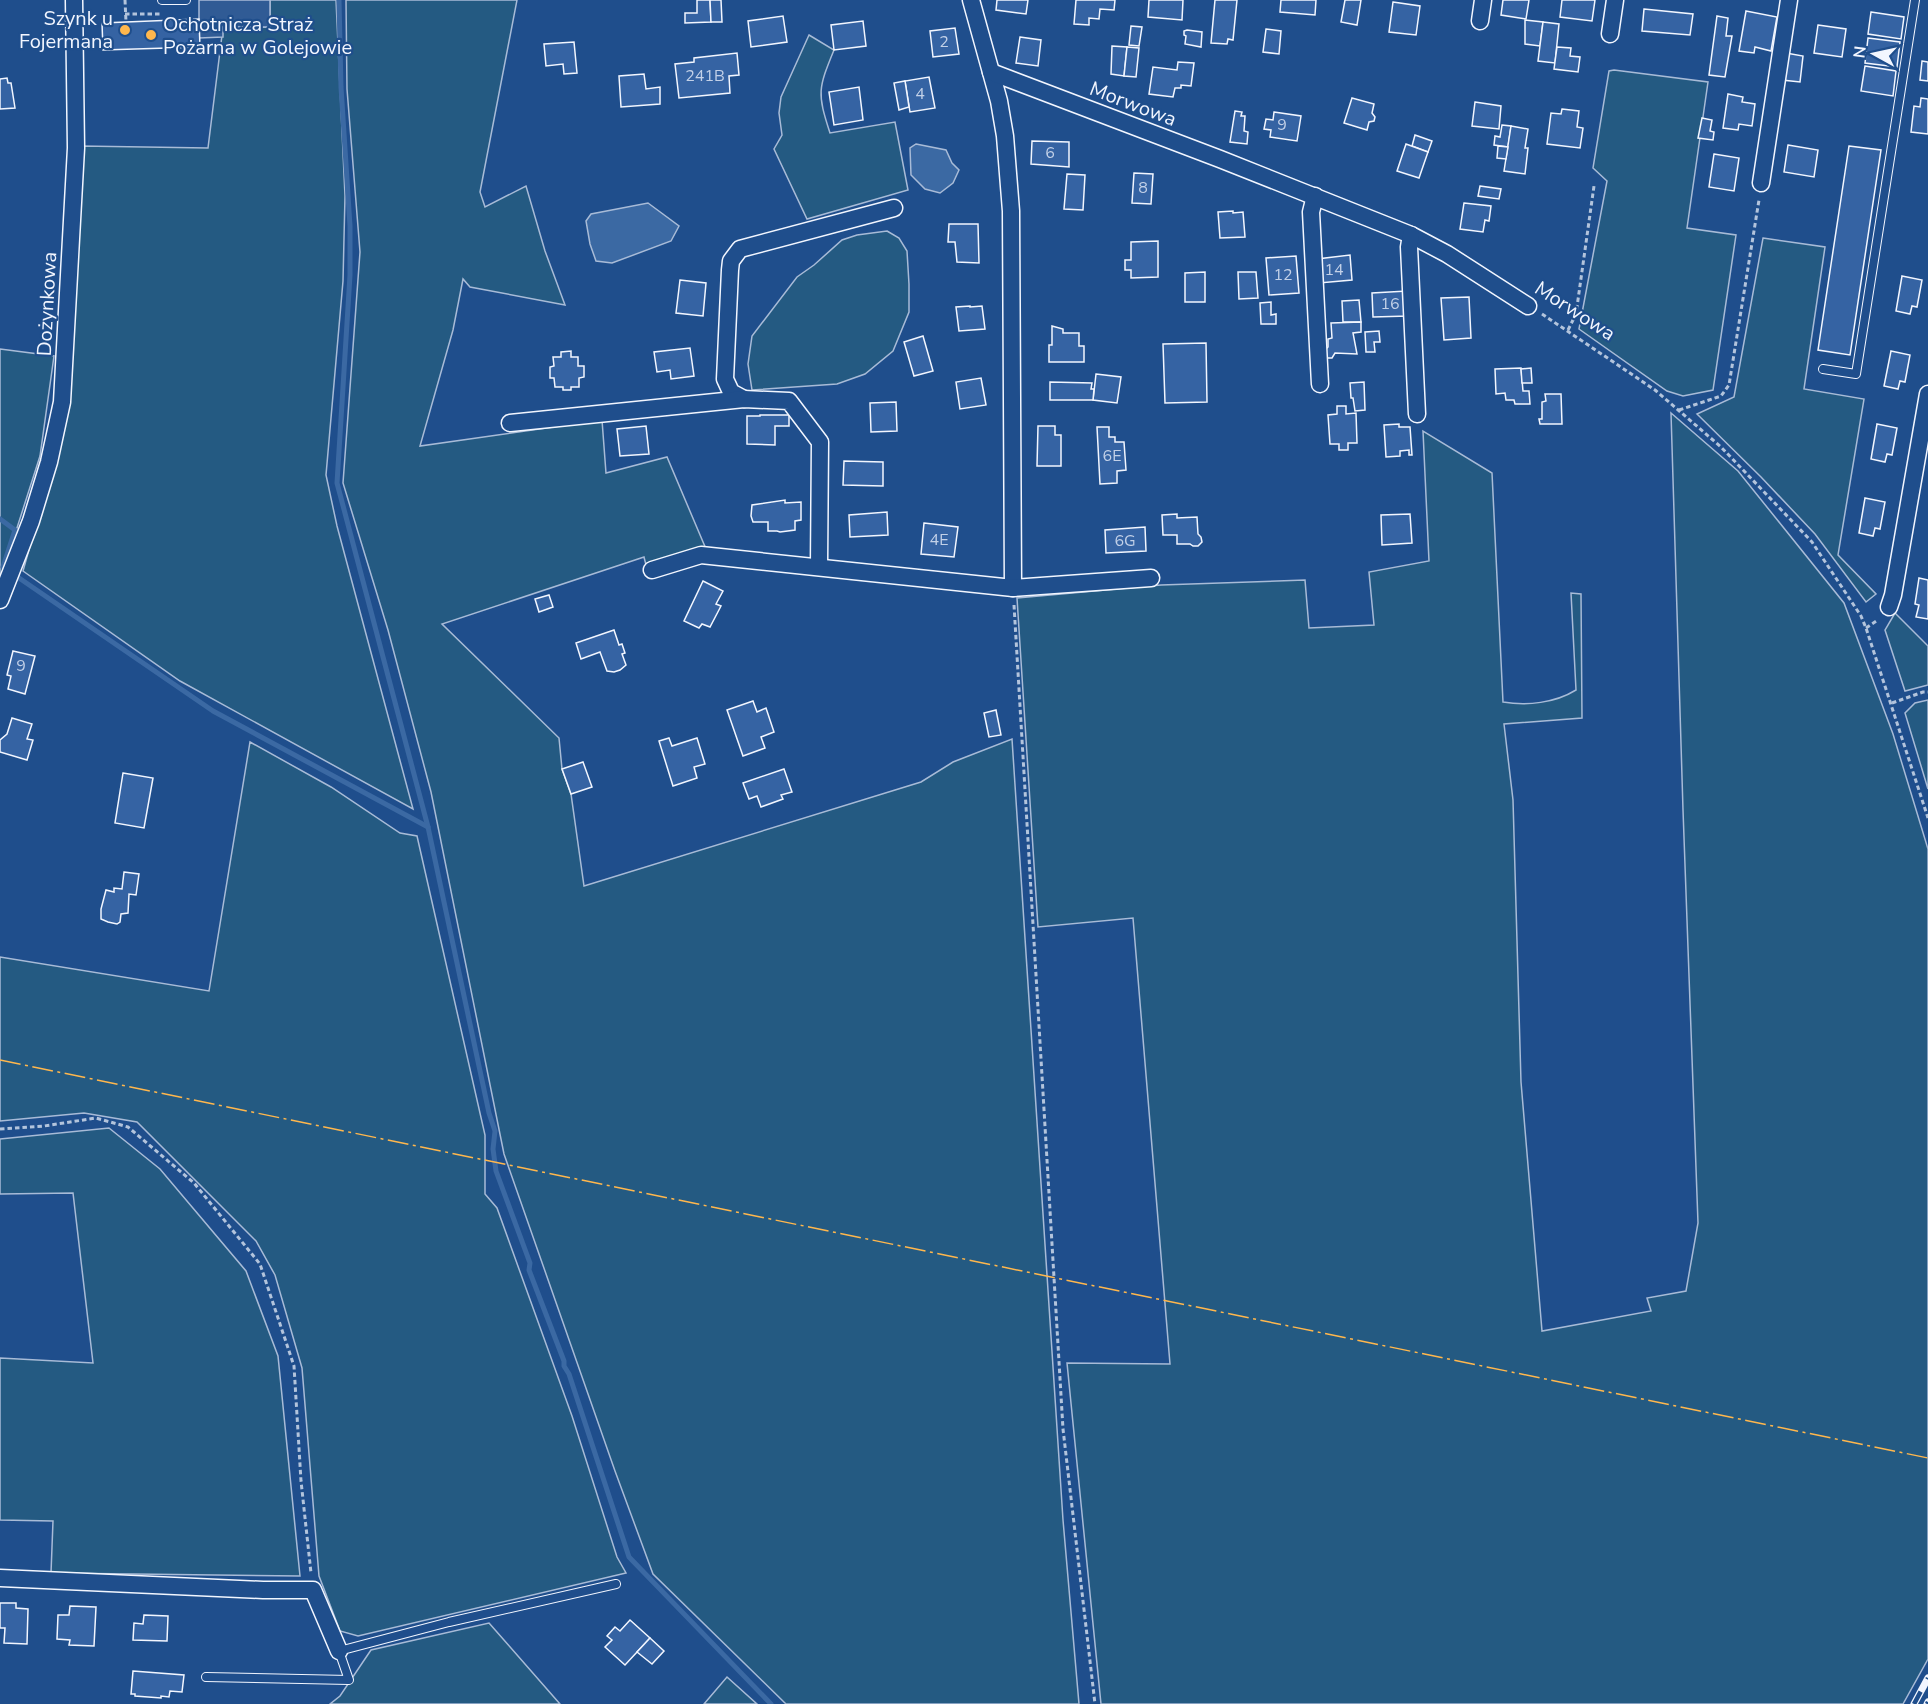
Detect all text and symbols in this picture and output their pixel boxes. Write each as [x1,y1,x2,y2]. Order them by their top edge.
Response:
place label: Szynk u Fojermana [19,5,113,55]
place label: Ochotnicza Straż Pożarna w Golejowie [163,11,352,61]
marker: Szynk u Fojermana [118,23,132,37]
north arrow [1844,24,1904,84]
marker: Ochotnicza Straż Pożarna w Golejowie [144,28,158,42]
house number: 2 [939,31,949,53]
text: N [1848,45,1872,60]
house number: 241B [685,65,725,87]
street label: Morwowa [1086,75,1180,133]
house number: 4 [915,83,925,105]
house number: 9 [1277,114,1287,136]
house number: 6 [1045,142,1055,164]
house number: 8 [1138,177,1148,199]
street label: Dożynkowa [31,251,63,357]
house number: 14 [1324,259,1344,281]
house number: 12 [1273,264,1293,286]
street label: Morwowa [1530,275,1620,347]
house number: 16 [1380,293,1400,315]
house number: 6E [1103,445,1121,467]
house number: 4E [930,529,948,551]
house number: 6G [1114,530,1136,552]
house number: 9 [16,655,26,677]

